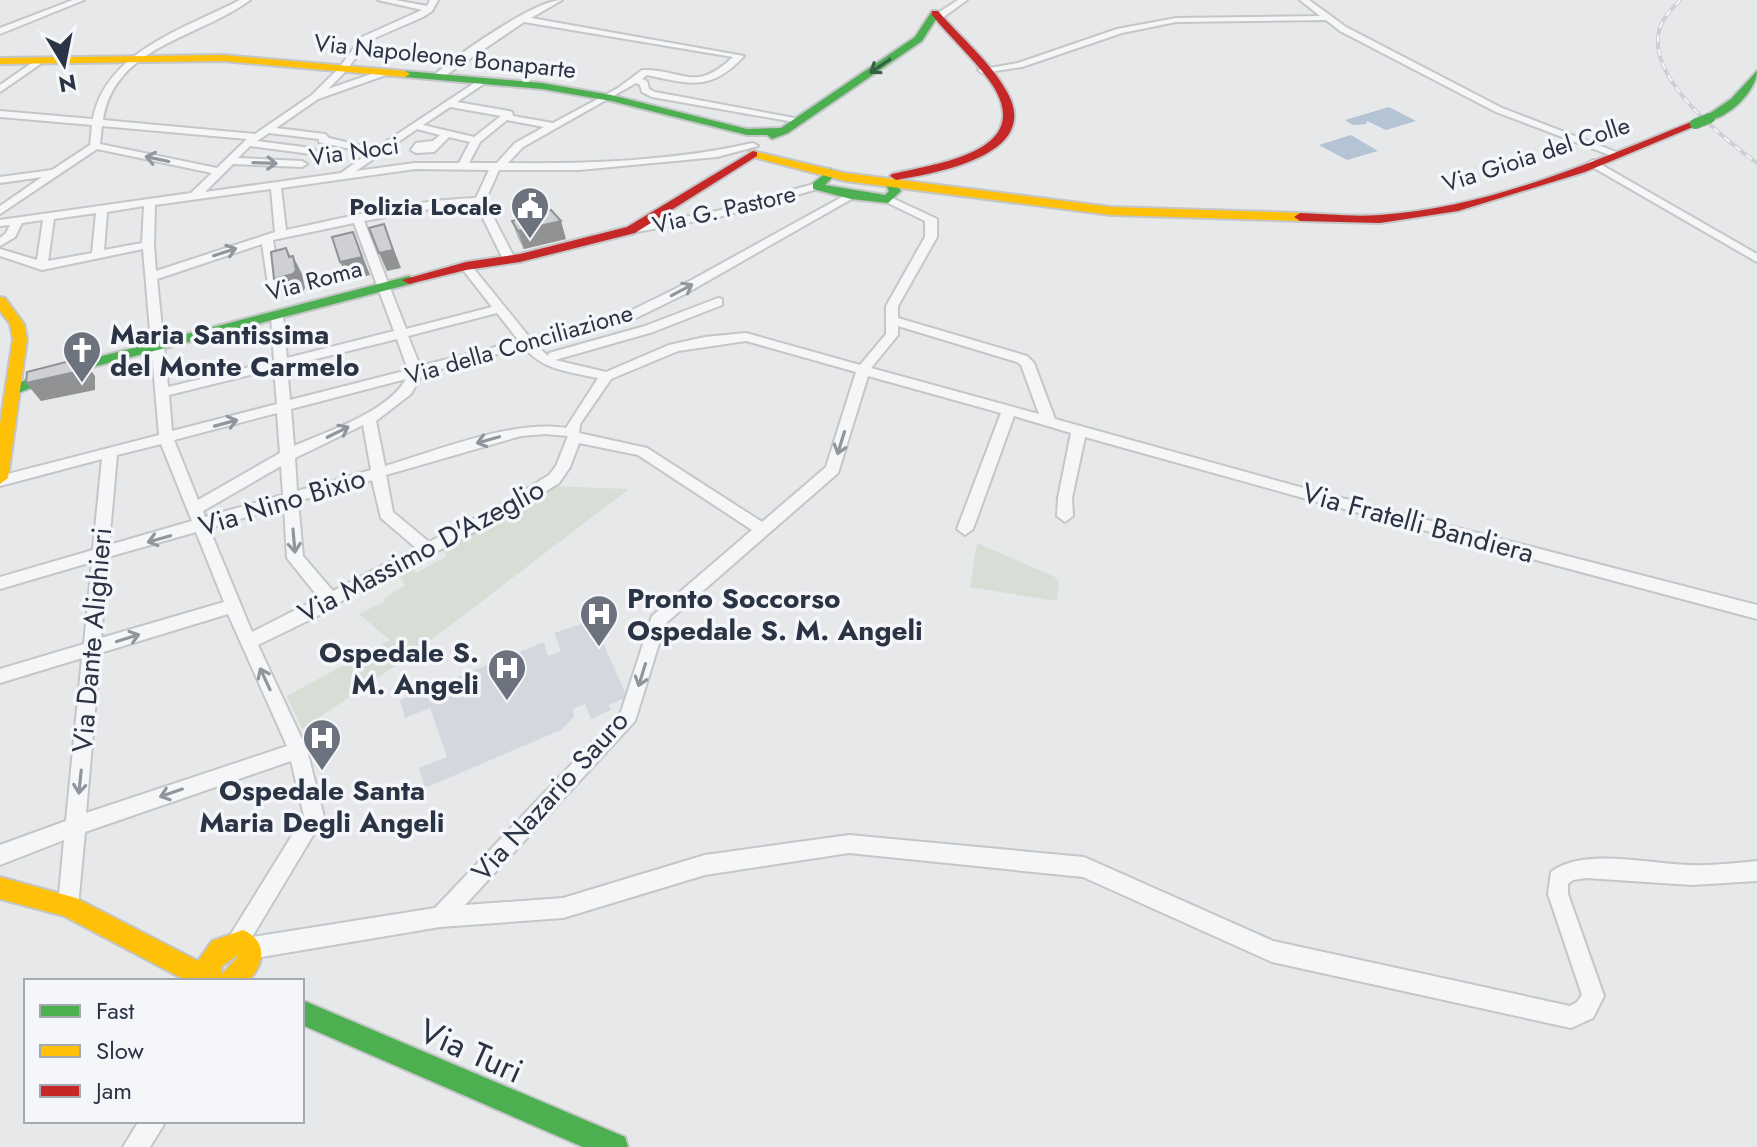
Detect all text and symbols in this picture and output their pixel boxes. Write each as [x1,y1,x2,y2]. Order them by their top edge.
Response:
north arrow [24,24,104,104]
street label: Via Napoleone Bonaparte [312,25,578,87]
one-way arrow [869,58,891,74]
text: N [56,66,79,101]
street label: Via Gioia del Colle [1438,107,1634,201]
street label: Via Noci [307,127,401,175]
one-way arrow [145,151,171,166]
one-way arrow [251,155,278,170]
street label: Via G. Pastore [649,176,799,242]
public building icon: Polizia Locale [509,185,551,240]
place label: Polizia Locale [349,189,502,224]
one-way arrow [211,244,237,259]
street label: Via Roma [262,250,366,310]
one-way arrow [670,282,693,298]
street label: Via della Conciliazione [401,295,637,393]
place label: Maria Santissima del Monte Carmelo [110,314,360,387]
church icon: Maria Santissima del Monte Carmelo [61,329,103,384]
one-way arrow [213,415,238,430]
one-way arrow [325,424,349,439]
one-way arrow [833,430,847,455]
one-way arrow [476,434,502,449]
street label: Via Nino Bixio [194,457,370,547]
street label: Via Massimo D'Azeglio [291,469,551,633]
street label: Via Fratelli Bandiera [1298,472,1538,574]
street label: Via Dante Alighieri [62,526,122,754]
one-way arrow [286,527,301,554]
one-way arrow [146,532,172,547]
place label: Pronto Soccorso Ospedale S. M. Angeli [627,578,923,651]
hospital icon: Pronto Soccorso Ospedale S. M. Angeli [578,593,620,648]
one-way arrow [115,630,141,645]
place label: Ospedale S. M. Angeli [319,632,479,705]
hospital icon: Ospedale S. M. Angeli [486,647,528,702]
one-way arrow [634,662,649,688]
one-way arrow [257,667,272,691]
street label: Via Nazario Sauro [462,701,638,891]
hospital icon: Ospedale Santa Maria Degli Angeli [301,717,343,772]
one-way arrow [73,769,88,795]
place label: Ospedale Santa Maria Degli Angeli [199,770,445,843]
one-way arrow [159,787,184,802]
legend [24,979,304,1123]
text: Fast [96,993,134,1028]
street label: Via Turi [411,1006,531,1096]
text: Slow [96,1033,144,1068]
text: Jam [93,1073,132,1108]

